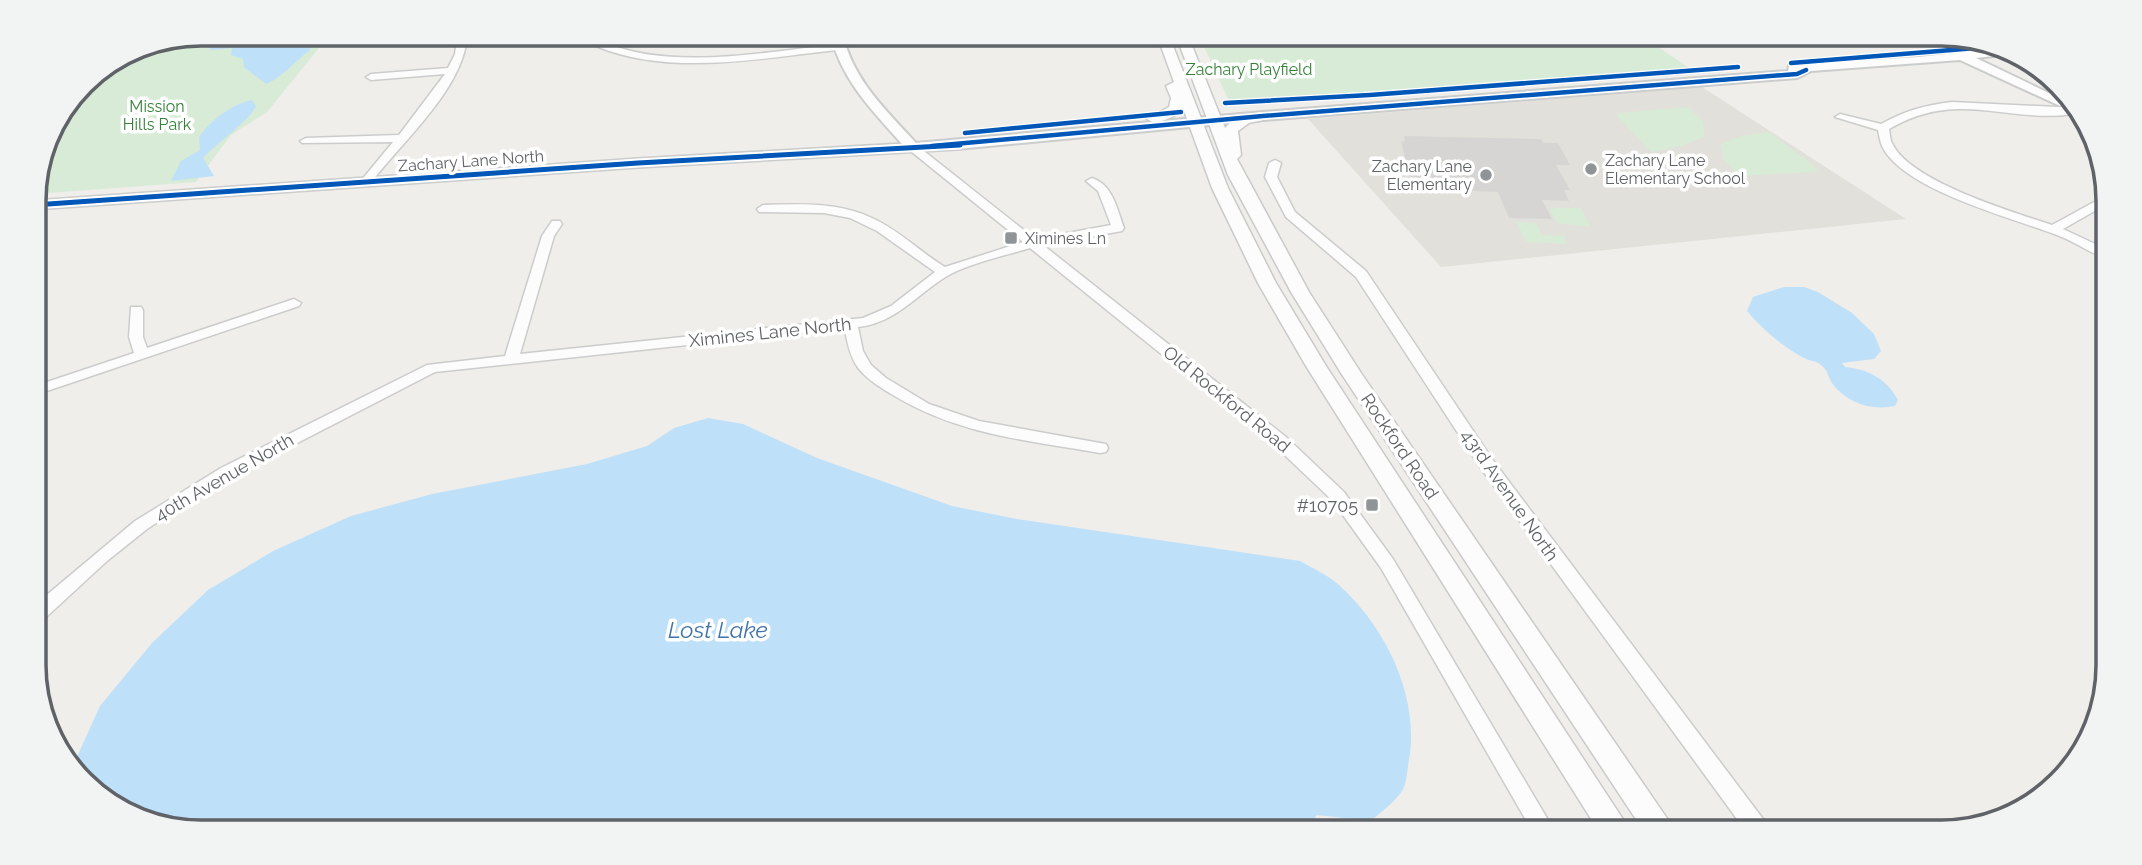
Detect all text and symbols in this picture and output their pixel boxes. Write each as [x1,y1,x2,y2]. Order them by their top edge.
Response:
park label: Zachary Playfield [1186,60,1312,79]
park label: Mission Hills Park [123,97,192,134]
street label: Zachary Lane North [397,146,545,176]
place label: Zachary Lane Elementary School [1605,151,1746,188]
place label: Zachary Lane Elementary [1372,157,1472,194]
marker: Zachary Lane Elementary School [1583,161,1599,177]
marker: Zachary Lane Elementary [1478,167,1494,183]
place label: Ximines Ln [1025,229,1106,248]
marker: Ximines Ln [1003,230,1019,246]
street label: Ximines Lane North [688,313,852,351]
street label: Old Rockford Road [1159,341,1295,457]
street label: Rockford Road [1357,389,1443,503]
street label: 43rd Avenue North [1457,425,1563,565]
street label: 40th Avenue North [151,429,297,525]
place label: #10705 [1297,495,1358,516]
marker: #10705 [1364,497,1380,513]
water label: Lost Lake [668,616,768,643]

